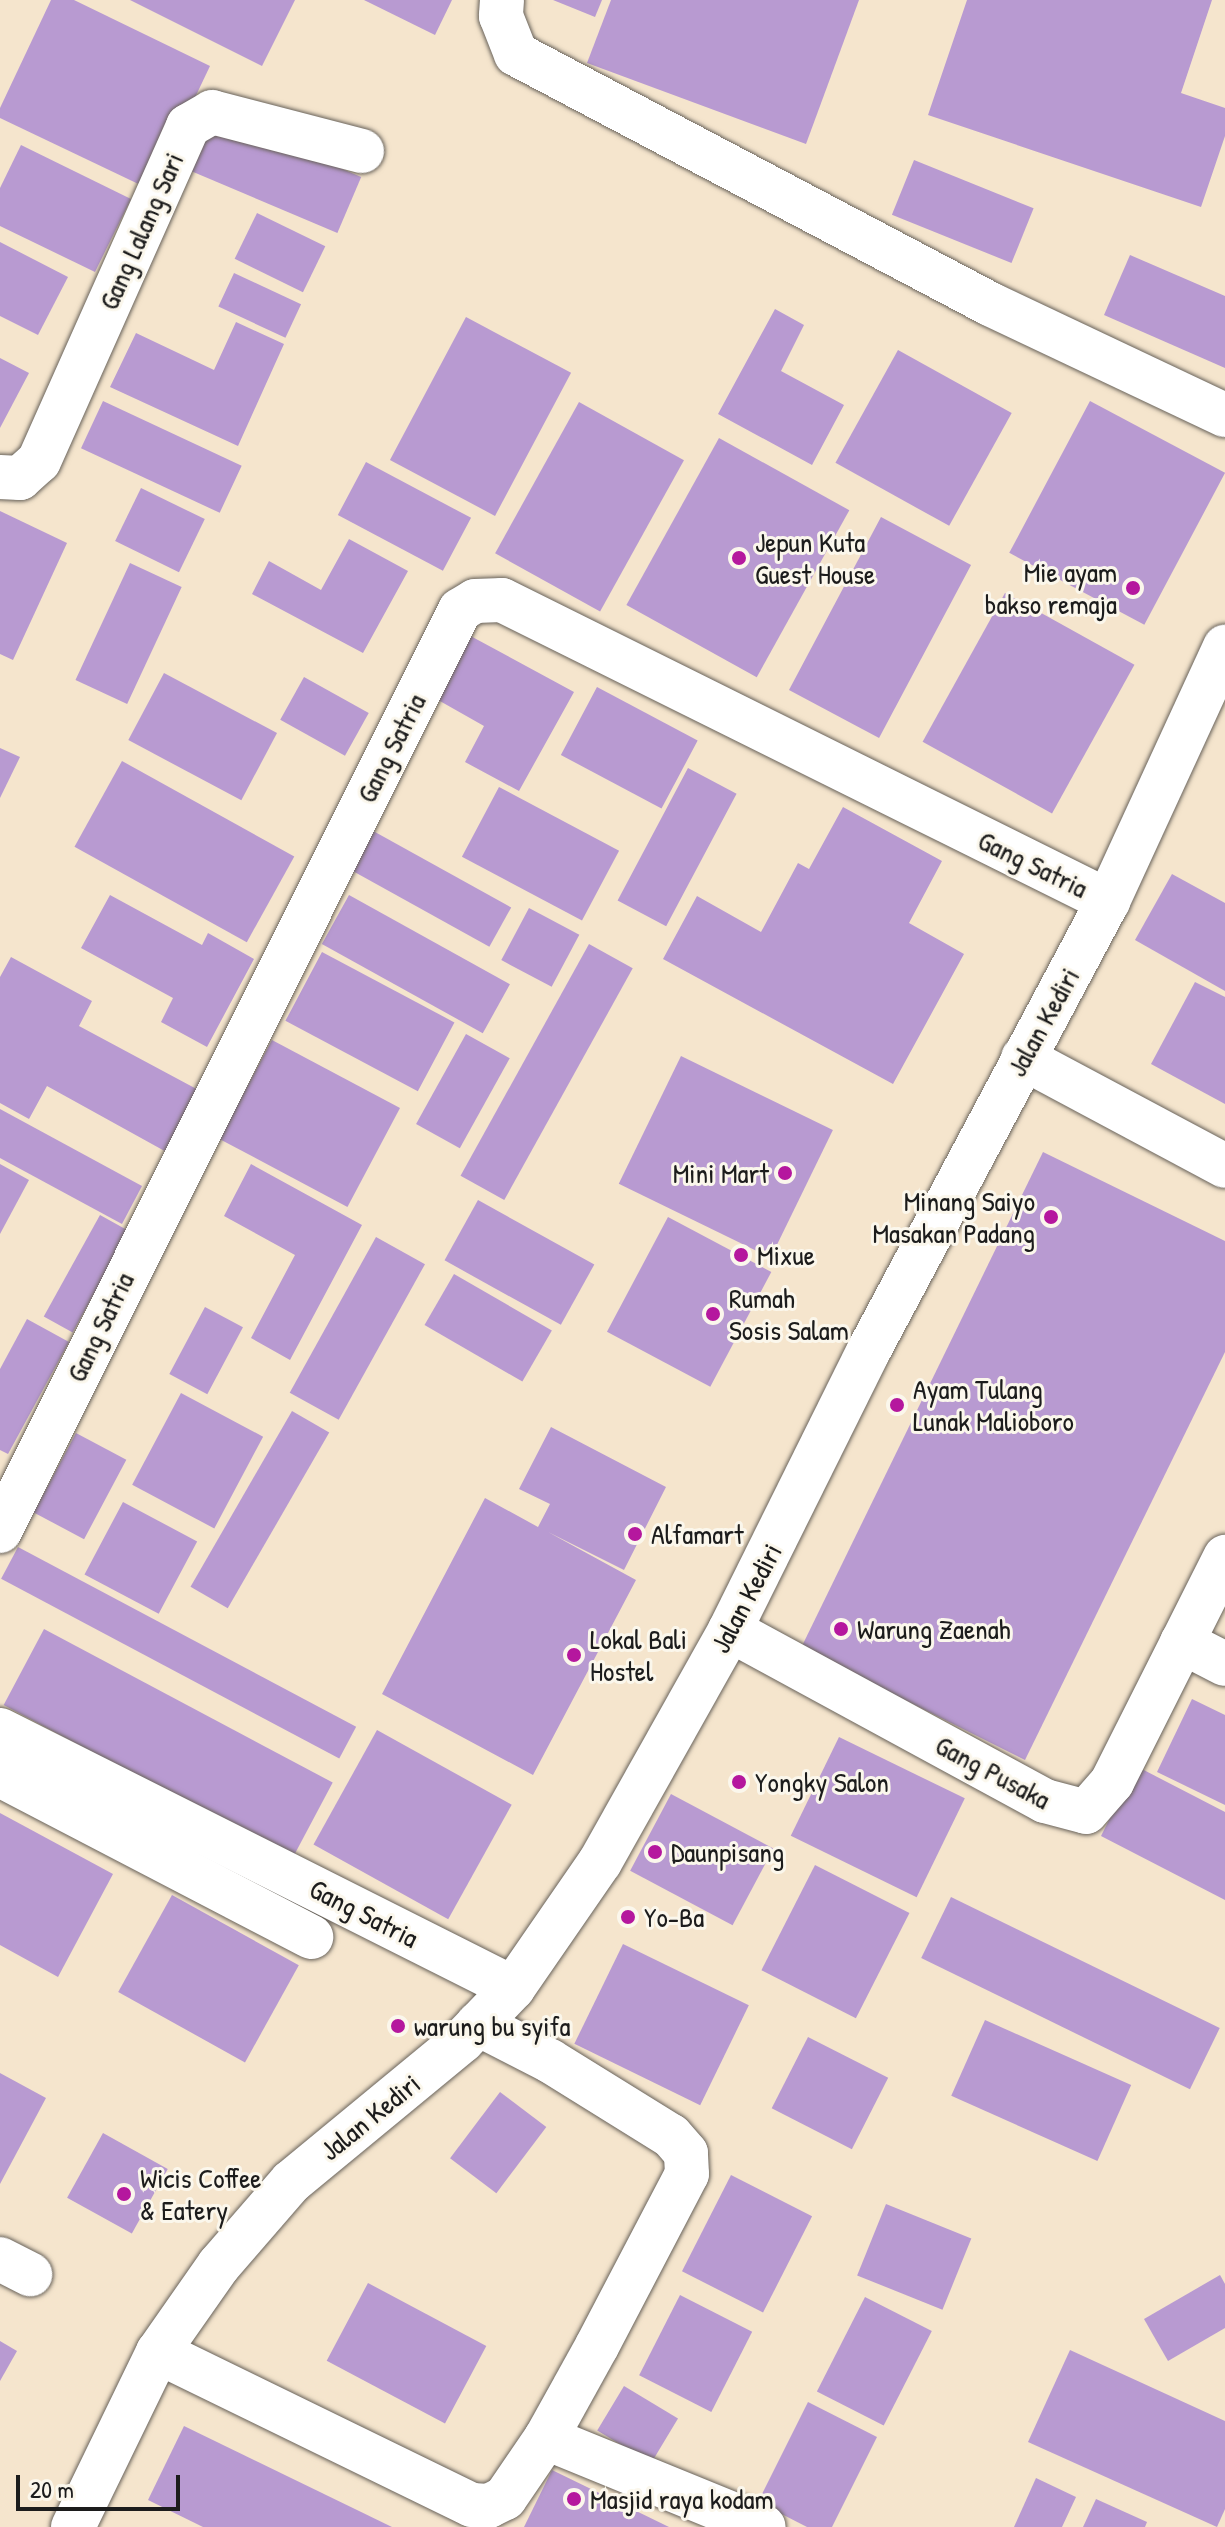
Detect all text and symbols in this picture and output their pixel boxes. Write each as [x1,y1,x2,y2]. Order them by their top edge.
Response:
street label: Gang Lalang Sari [91,147,191,315]
place label: Jepun Kuta Guest House [755,525,875,591]
marker: Jepun Kuta Guest House [730,549,748,567]
place label: Mie ayam bakso remaja [985,555,1117,621]
marker: Mie ayam bakso remaja [1124,579,1142,597]
street label: Gang Satria [349,688,433,808]
street label: Gang Satria [973,823,1093,905]
street label: Jalan Kediri [999,962,1087,1082]
place label: Mini Mart [673,1156,769,1190]
marker: Mini Mart [776,1164,794,1182]
place label: Minang Saiyo Masakan Padang [872,1184,1035,1250]
marker: Minang Saiyo Masakan Padang [1042,1208,1060,1226]
place label: Mixue [757,1238,815,1272]
marker: Mixue [732,1246,750,1264]
street label: Gang Satria [59,1267,141,1387]
place label: Rumah Sosis Salam [729,1281,849,1347]
marker: Rumah Sosis Salam [704,1305,722,1323]
place label: Ayam Tulang Lunak Malioboro [913,1372,1074,1438]
marker: Ayam Tulang Lunak Malioboro [888,1396,906,1414]
place label: Alfamart [651,1517,744,1551]
marker: Alfamart [626,1525,644,1543]
street label: Jalan Kediri [703,1538,789,1658]
place label: Warung Zaenah [857,1612,1010,1646]
marker: Warung Zaenah [832,1620,850,1638]
place label: Lokal Bali Hostel [590,1622,687,1688]
marker: Lokal Bali Hostel [565,1646,583,1664]
street label: Gang Pusaka [930,1728,1056,1816]
place label: Yongky Salon [755,1765,889,1799]
marker: Yongky Salon [730,1773,748,1791]
place label: Daunpisang [671,1835,784,1869]
marker: Daunpisang [646,1843,664,1861]
street label: Gang Satria [304,1871,424,1955]
place label: Yo-Ba [644,1900,704,1934]
marker: Yo-Ba [619,1908,637,1926]
place label: warung bu syifa [414,2009,571,2043]
marker: warung bu syifa [389,2017,407,2035]
street label: Jalan Kediri [313,2067,427,2167]
place label: Wicis Coffee & Eatery [140,2161,261,2227]
marker: Wicis Coffee & Eatery [115,2185,133,2203]
scale bar [20,2459,184,2509]
text: 20 m [30,2473,74,2505]
place label: Masjid raya kodam [590,2482,773,2516]
marker: Masjid raya kodam [565,2490,583,2508]

